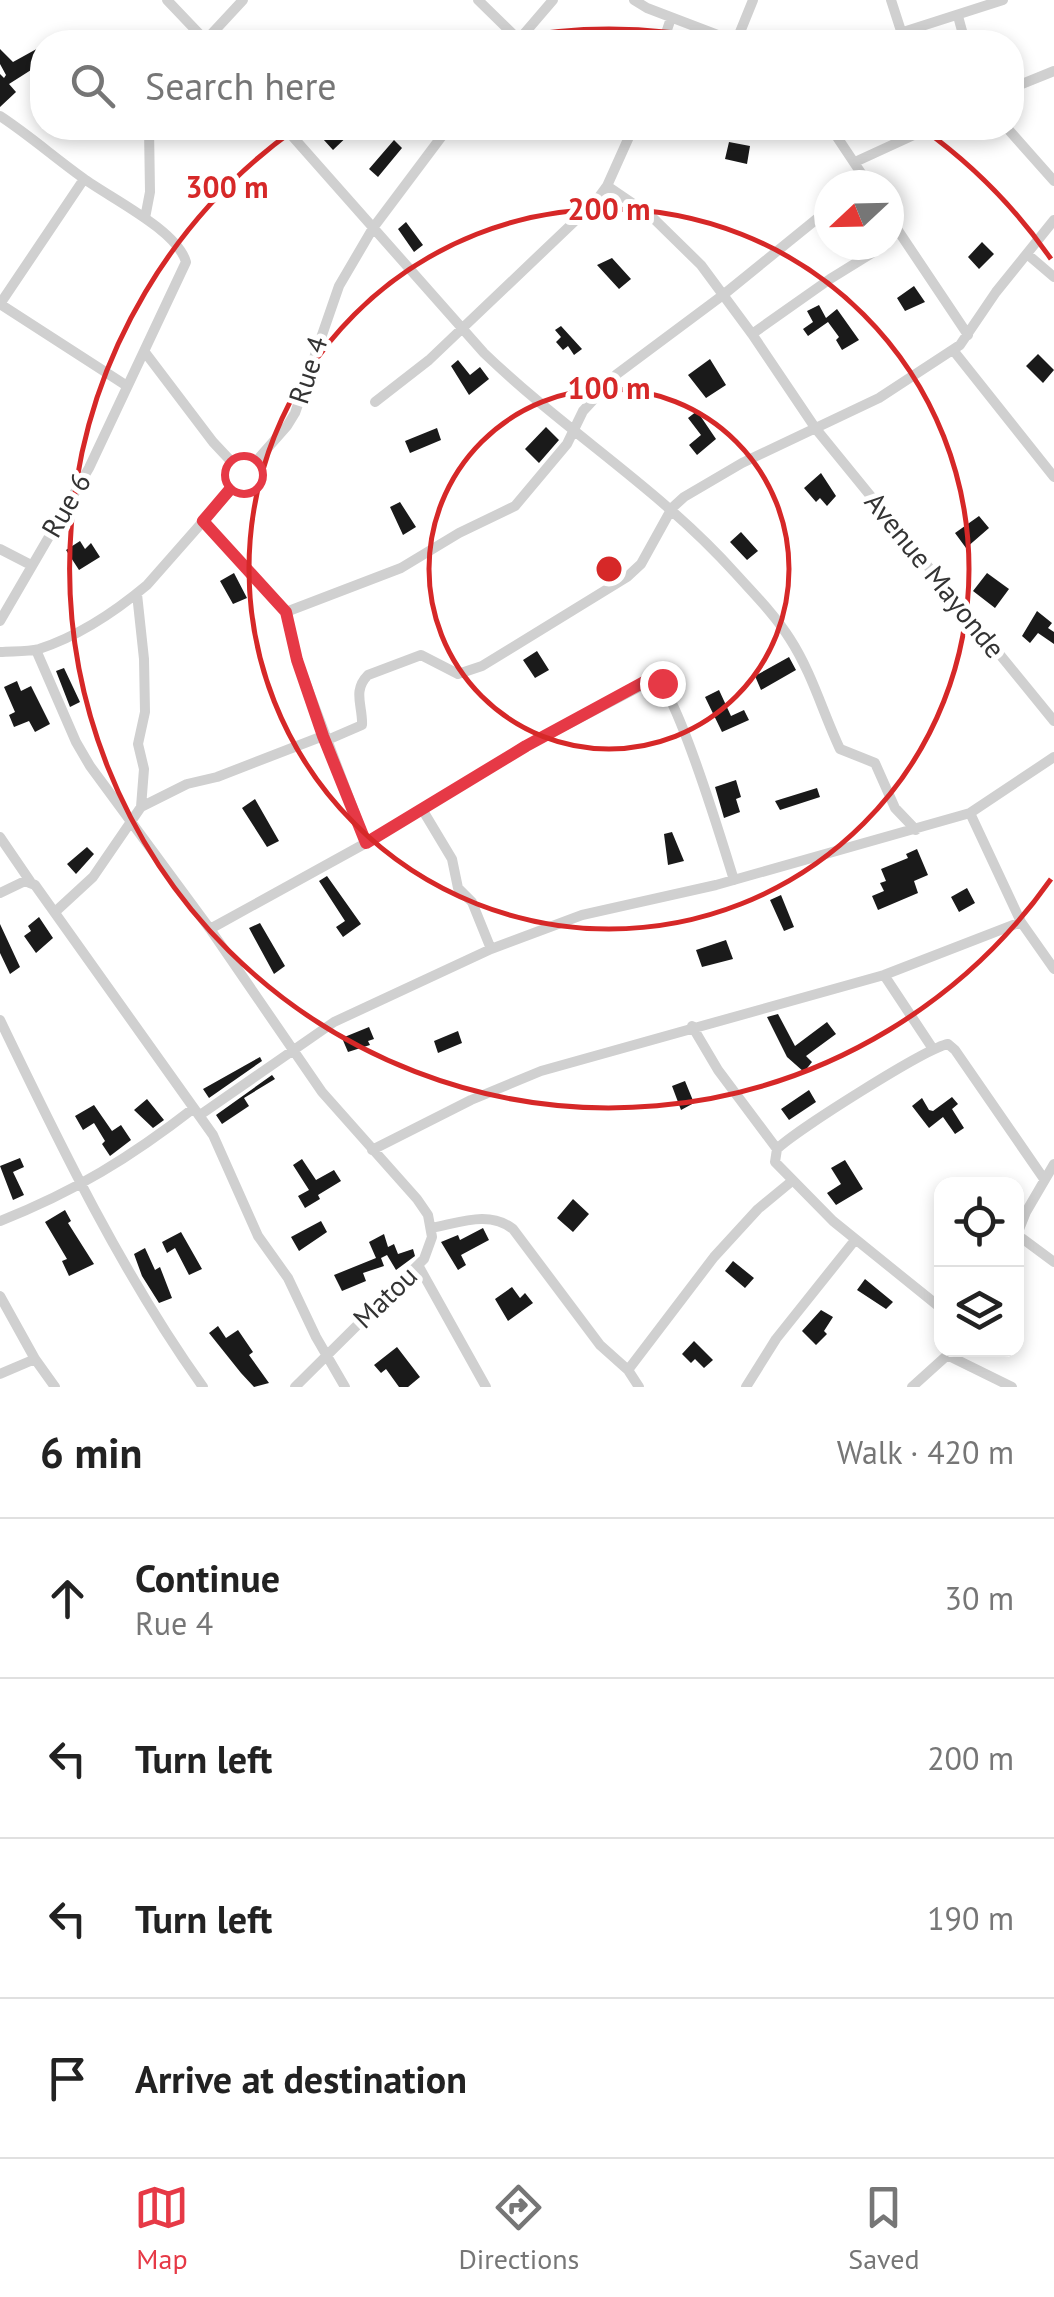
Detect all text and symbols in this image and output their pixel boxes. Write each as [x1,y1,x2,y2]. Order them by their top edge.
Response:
search box [30,30,1024,140]
icon: search [65,58,120,113]
text: Search here [145,61,337,110]
text: 300 m [186,167,268,206]
north arrow [814,170,904,260]
text: 200 m [568,189,650,228]
street label: Rue 4 [279,332,336,408]
text: 100 m [568,368,650,407]
route start [221,452,267,498]
street label: Rue 6 [32,466,99,544]
street label: Avenue Mayonde [857,484,1014,665]
centre of rings [591,551,627,587]
route end [640,661,686,707]
map controls [934,1177,1024,1357]
button: locate [934,1177,1024,1267]
street label: Matou [345,1257,425,1336]
button: layers [934,1267,1024,1357]
text: 6 min [40,1425,142,1480]
text: Walk · 420 m [837,1431,1014,1473]
text: Continue [135,1553,280,1602]
icon: ahead [40,1571,95,1626]
text: 30 m [945,1577,1014,1619]
text: Rue 4 [135,1602,213,1644]
icon: left [40,1731,95,1786]
text: Turn left [135,1734,272,1783]
text: 200 m [927,1737,1014,1779]
icon: left [40,1891,95,1946]
text: Turn left [135,1894,272,1943]
text: 190 m [927,1897,1014,1939]
icon: arrive [40,2051,95,2106]
text: Arrive at destination [135,2054,467,2103]
tab: Map [134,2180,189,2277]
tab: Directions [458,2180,579,2277]
tab: Saved [848,2180,920,2277]

